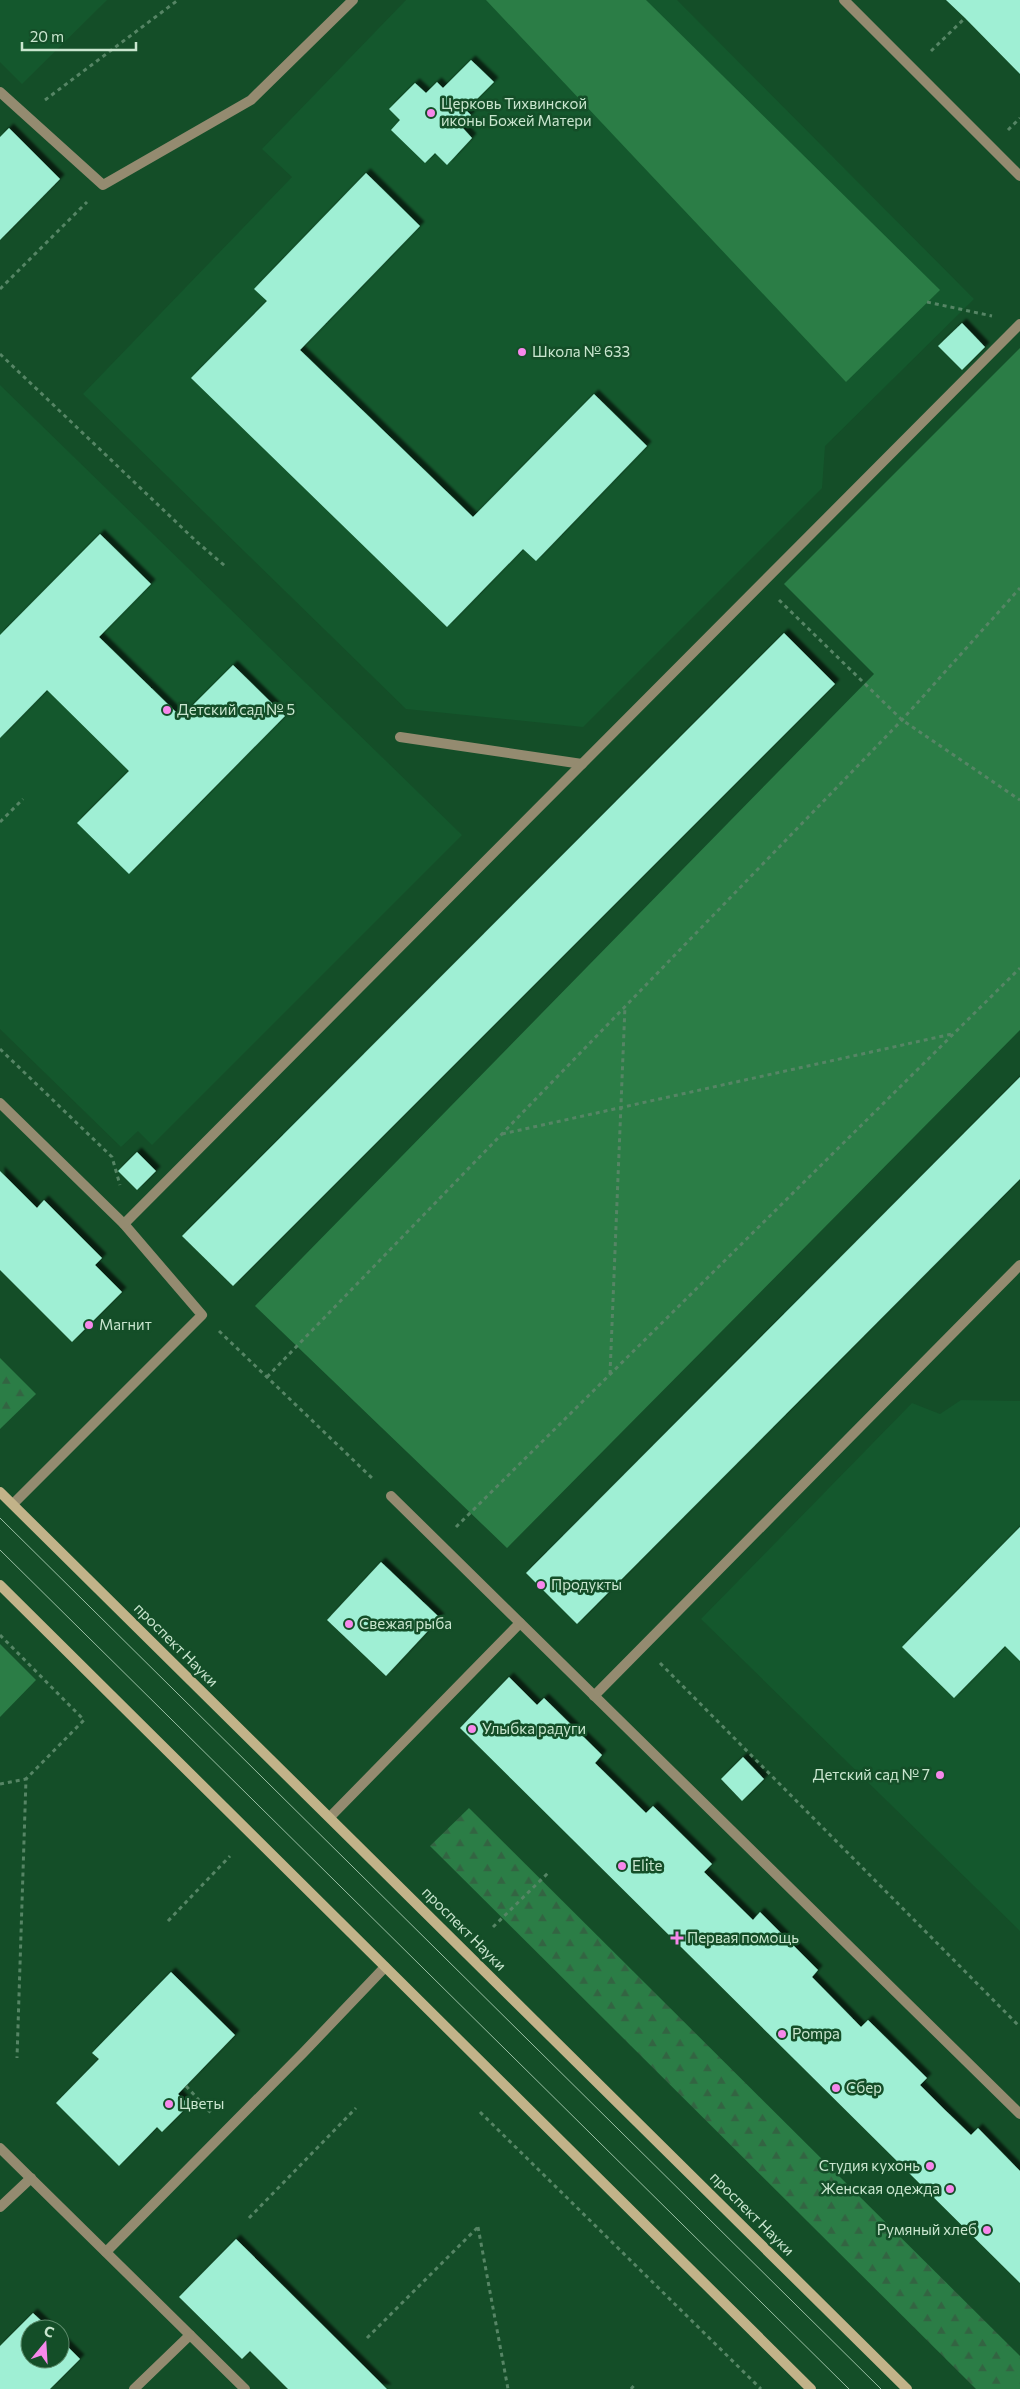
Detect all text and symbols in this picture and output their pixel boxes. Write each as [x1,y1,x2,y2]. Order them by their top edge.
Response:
scale bar [22,20,136,52]
text: 20 m [30,27,64,45]
place label: Церковь Тихвинской иконы Божей Матери [441,94,592,129]
marker: Церковь Тихвинской иконы Божей Матери [425,107,437,119]
place label: Школа № 633 [532,342,630,360]
marker: Школа № 633 [516,346,528,358]
place label: Детский сад № 5 [177,700,295,718]
marker: Детский сад № 5 [161,704,173,716]
place label: Магнит [99,1315,152,1333]
marker: Магнит [83,1319,95,1331]
place label: Продукты [551,1575,622,1593]
marker: Продукты [535,1579,547,1591]
street label: проспект Науки [131,1599,222,1690]
place label: Свежая рыба [359,1614,452,1632]
marker: Свежая рыба [343,1618,355,1630]
place label: Улыбка радуги [482,1719,586,1737]
marker: Улыбка радуги [466,1723,478,1735]
place label: Детский сад № 7 [813,1765,930,1783]
marker: Детский сад № 7 [934,1769,946,1781]
place label: Elite [632,1856,663,1874]
marker: Elite [616,1860,628,1872]
street label: проспект Науки [419,1883,510,1974]
place label: Первая помощь [687,1928,799,1946]
marker: Первая помощь [671,1932,683,1944]
place label: Pompa [792,2024,840,2042]
marker: Pompa [776,2028,788,2040]
place label: Сбер [846,2078,882,2096]
marker: Сбер [830,2082,842,2094]
place label: Цветы [179,2094,224,2112]
marker: Цветы [163,2098,175,2110]
place label: Студия кухонь [819,2156,920,2174]
marker: Студия кухонь [924,2160,936,2172]
street label: проспект Науки [707,2168,798,2259]
place label: Женская одежда [821,2179,940,2197]
marker: Женская одежда [944,2183,956,2195]
place label: Румяный хлеб [877,2220,977,2238]
marker: Румяный хлеб [981,2224,993,2236]
north arrow [20,2319,70,2369]
text: С [42,2322,56,2341]

